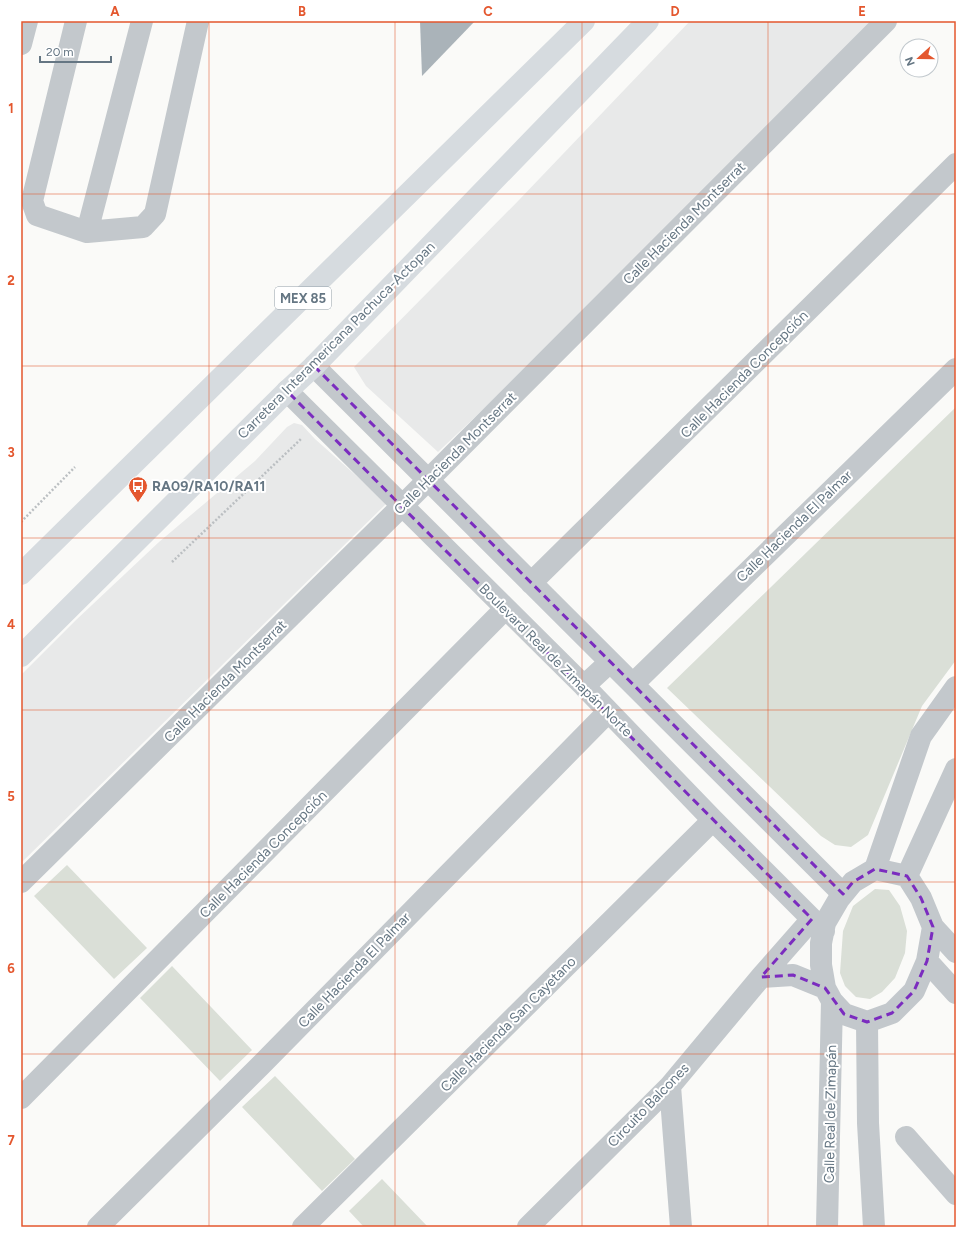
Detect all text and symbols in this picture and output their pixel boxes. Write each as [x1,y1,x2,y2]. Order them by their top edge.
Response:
text: A [110,4,120,19]
text: B [298,4,306,19]
text: C [483,4,493,19]
text: D [670,4,680,19]
text: E [858,4,866,19]
scale bar [40,38,111,64]
north arrow [899,38,939,78]
text: 20 m [46,45,74,59]
text: N [903,55,918,68]
text: 1 [8,101,14,116]
street label: Calle Hacienda Montserrat [620,159,749,288]
street label: Carretera Interamericana Pachuca-Actopan [234,238,439,443]
text: 2 [7,273,15,288]
road number: MEX 85 [275,287,331,309]
street label: Calle Hacienda Concepción [677,307,812,442]
street label: Calle Hacienda Montserrat [391,389,520,518]
text: 3 [7,445,15,460]
street label: Calle Hacienda El Palmar [733,467,856,586]
bus stop icon: RA09/RA10/RA11 [127,475,149,503]
place label: RA09/RA10/RA11 [152,478,265,495]
street label: Boulevard Real de Zimapán Norte [476,580,636,741]
text: 4 [7,617,15,632]
street label: Calle Hacienda Montserrat [161,617,290,746]
street label: Calle Hacienda Concepción [196,787,331,922]
text: 5 [7,789,15,804]
street label: Calle Hacienda El Palmar [295,909,414,1032]
street label: Calle Hacienda San Cayetano [437,953,580,1096]
text: 6 [7,961,15,976]
street label: Calle Real de Zimapán [821,1045,840,1183]
street label: Circuito Balcones [604,1060,693,1151]
text: 7 [7,1133,15,1148]

